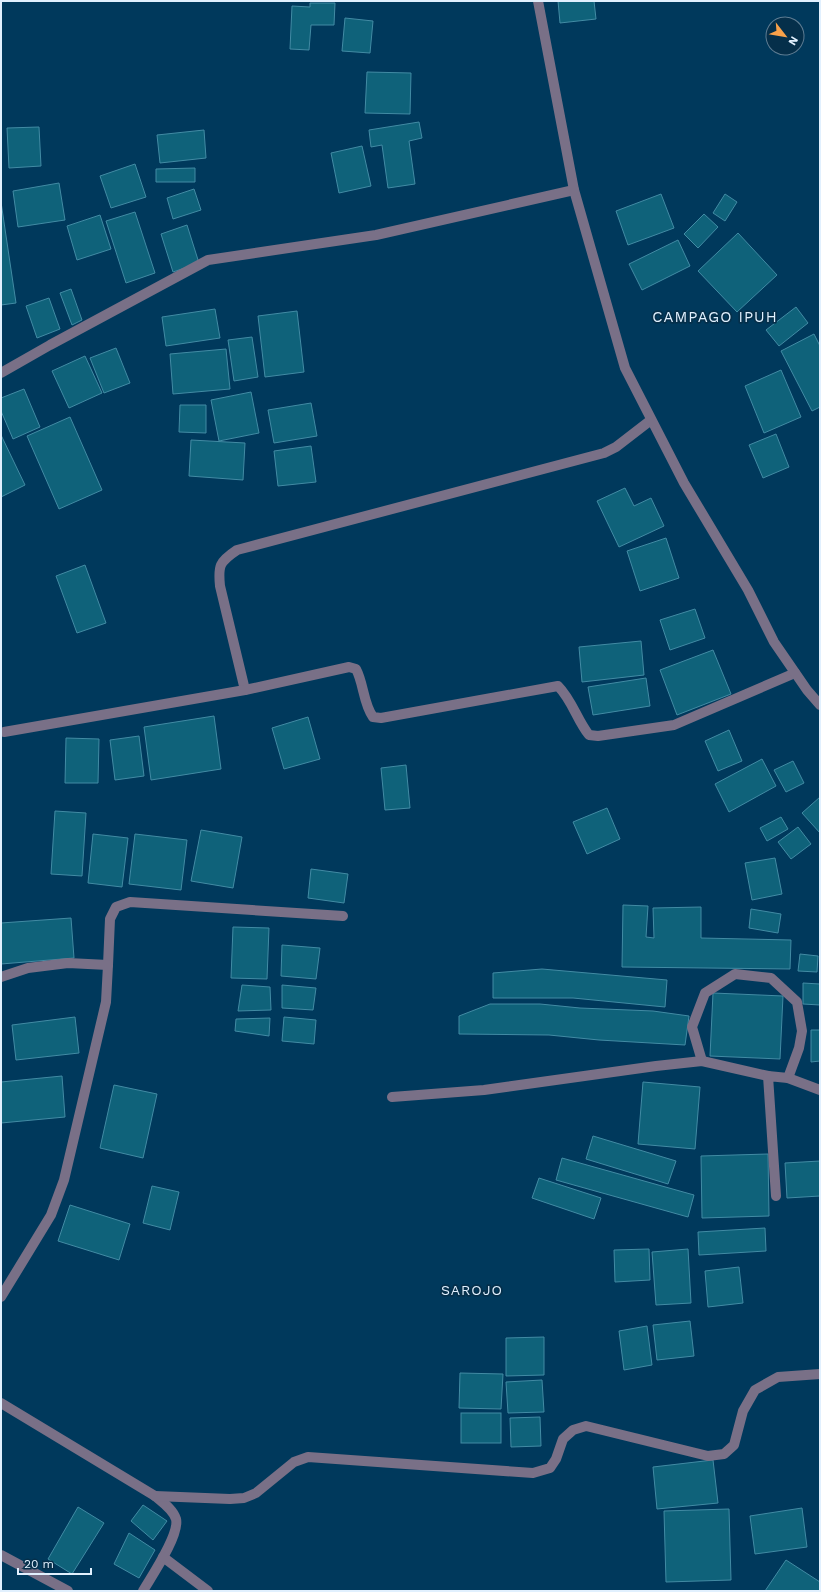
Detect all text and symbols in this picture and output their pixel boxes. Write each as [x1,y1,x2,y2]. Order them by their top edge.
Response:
north arrow [765,16,805,56]
text: N [785,34,801,48]
district label: CAMPAGO IPUH [652,308,778,326]
district label: SAROJO [441,1282,503,1298]
scale bar [18,1550,91,1576]
text: 20 m [24,1557,54,1571]

